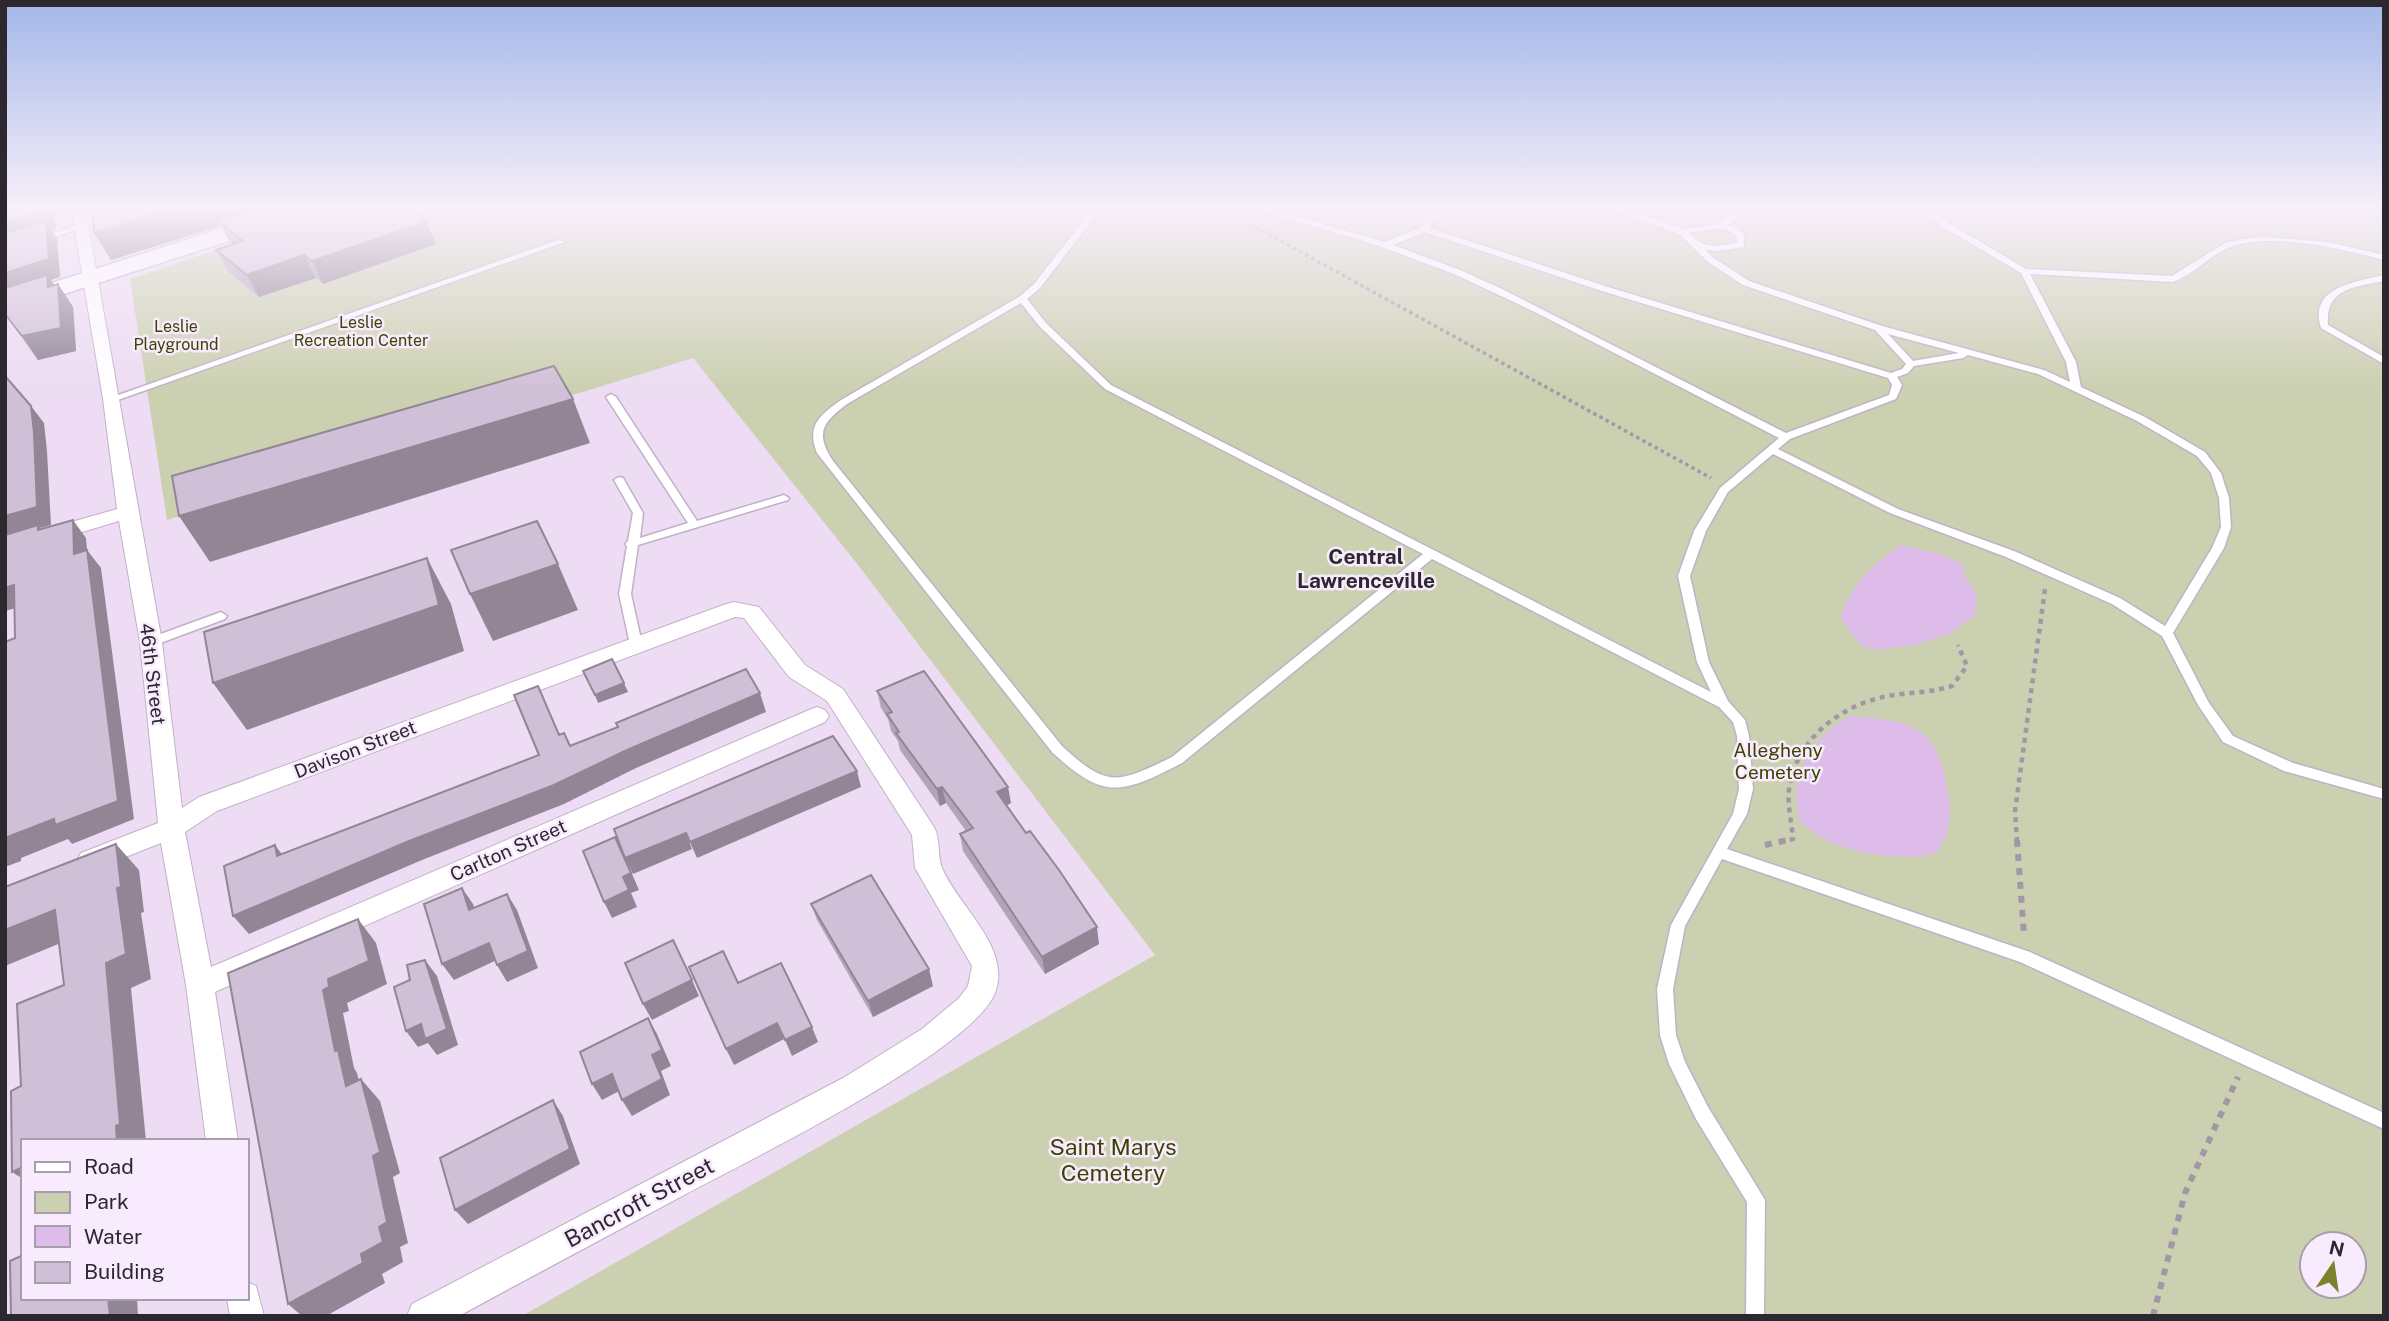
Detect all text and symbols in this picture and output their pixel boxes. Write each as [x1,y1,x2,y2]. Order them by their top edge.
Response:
park label: Leslie Recreation Center [294,313,428,350]
park label: Leslie Playground [133,317,219,354]
district label: Central Lawrenceville [1297,544,1435,593]
street label: 46th Street [136,622,170,726]
street label: Davison Street [291,716,419,782]
park label: Allegheny Cemetery [1733,739,1823,783]
street label: Carlton Street [446,815,570,885]
park label: Saint Marys Cemetery [1049,1133,1177,1186]
legend [21,1139,248,1300]
street label: Bancroft Street [560,1151,718,1253]
text: Road [84,1154,134,1179]
text: Park [84,1189,129,1214]
text: Water [84,1224,142,1249]
north arrow [2298,1230,2368,1300]
text: N [2327,1236,2347,1261]
text: Building [84,1259,165,1284]

